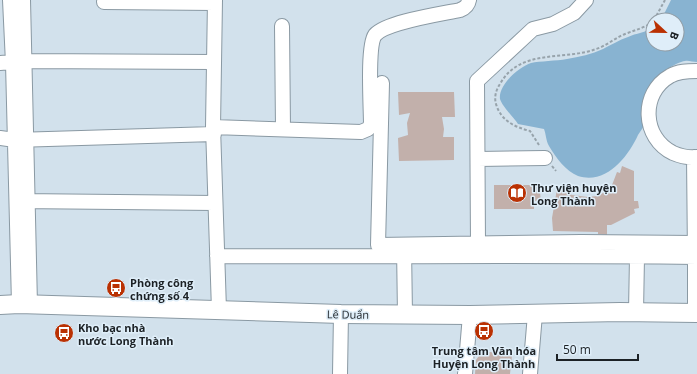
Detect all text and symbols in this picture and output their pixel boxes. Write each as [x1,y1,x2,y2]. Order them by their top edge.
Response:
north arrow [645,12,685,52]
text: B [666,30,683,42]
place label: Thư viện huyện Long Thành [531,180,616,208]
library icon: Thư viện huyện Long Thành [506,182,528,204]
place label: Phòng công chứng số 4 [130,275,194,303]
bus stop icon: Phòng công chứng số 4 [105,277,127,299]
street label: Lê Duẩn [327,306,369,322]
place label: Kho bạc nhà nước Long Thành [78,320,174,348]
bus stop icon: Trung tâm Văn hóa Huyện Long Thành [473,320,495,342]
bus stop icon: Kho bạc nhà nước Long Thành [53,322,75,344]
scale bar [557,336,638,362]
text: 50 m [563,341,591,358]
place label: Trung tâm Văn hóa Huyện Long Thành [432,343,536,371]

